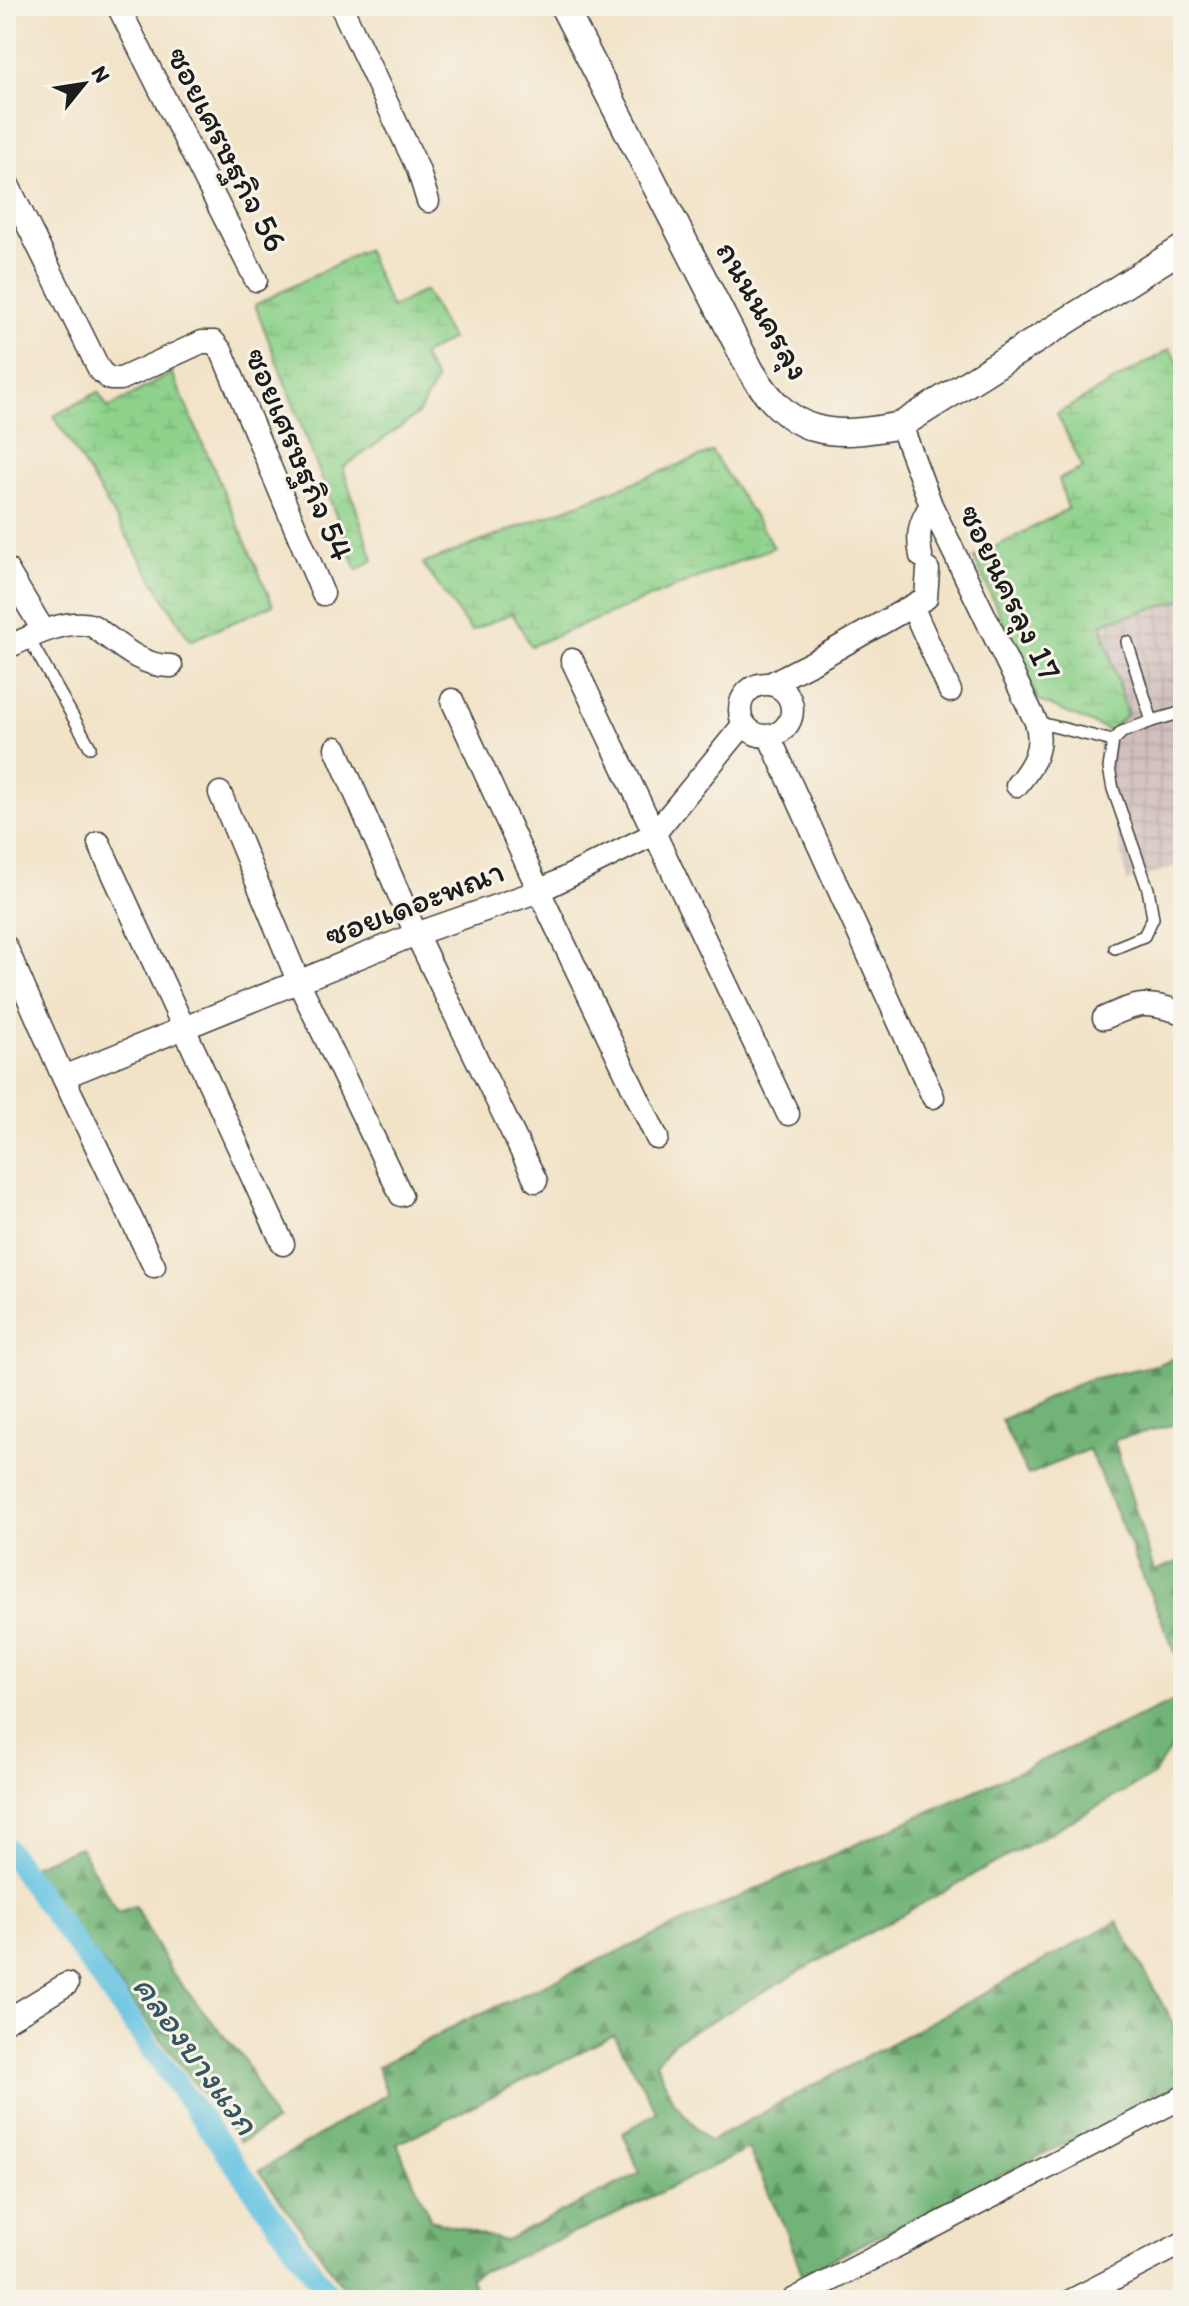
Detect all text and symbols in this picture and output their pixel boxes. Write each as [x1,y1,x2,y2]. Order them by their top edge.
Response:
street label: ซอยเศรษฐกิจ 56 [156,40,297,260]
north arrow [44,44,124,124]
text: N [85,61,116,87]
street label: ถนนนครลุง [705,233,820,388]
street label: ซอยเศรษฐกิจ 54 [233,342,363,568]
street label: ซอยนครลุง 17 [949,498,1071,688]
street label: ซอยเดอะพณา [319,850,510,955]
water label: คลองบางแวก [124,1966,269,2143]

